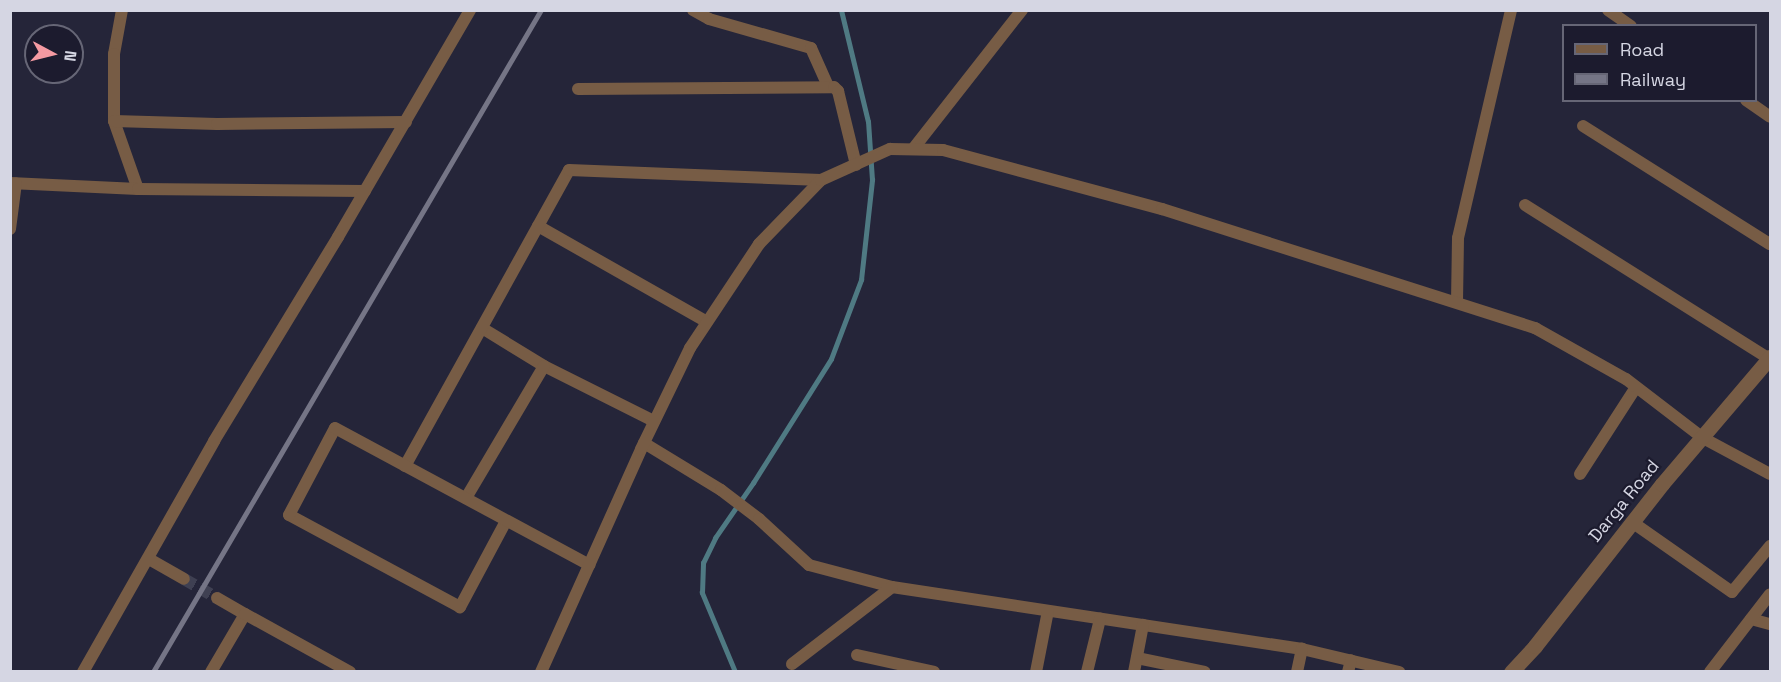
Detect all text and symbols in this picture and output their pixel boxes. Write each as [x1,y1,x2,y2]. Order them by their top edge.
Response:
north arrow [24,24,84,84]
legend [1562,24,1757,102]
text: Road [1620,38,1664,61]
text: N [59,49,81,63]
text: Railway [1620,68,1686,91]
street label: Darga Road [1584,456,1664,546]

